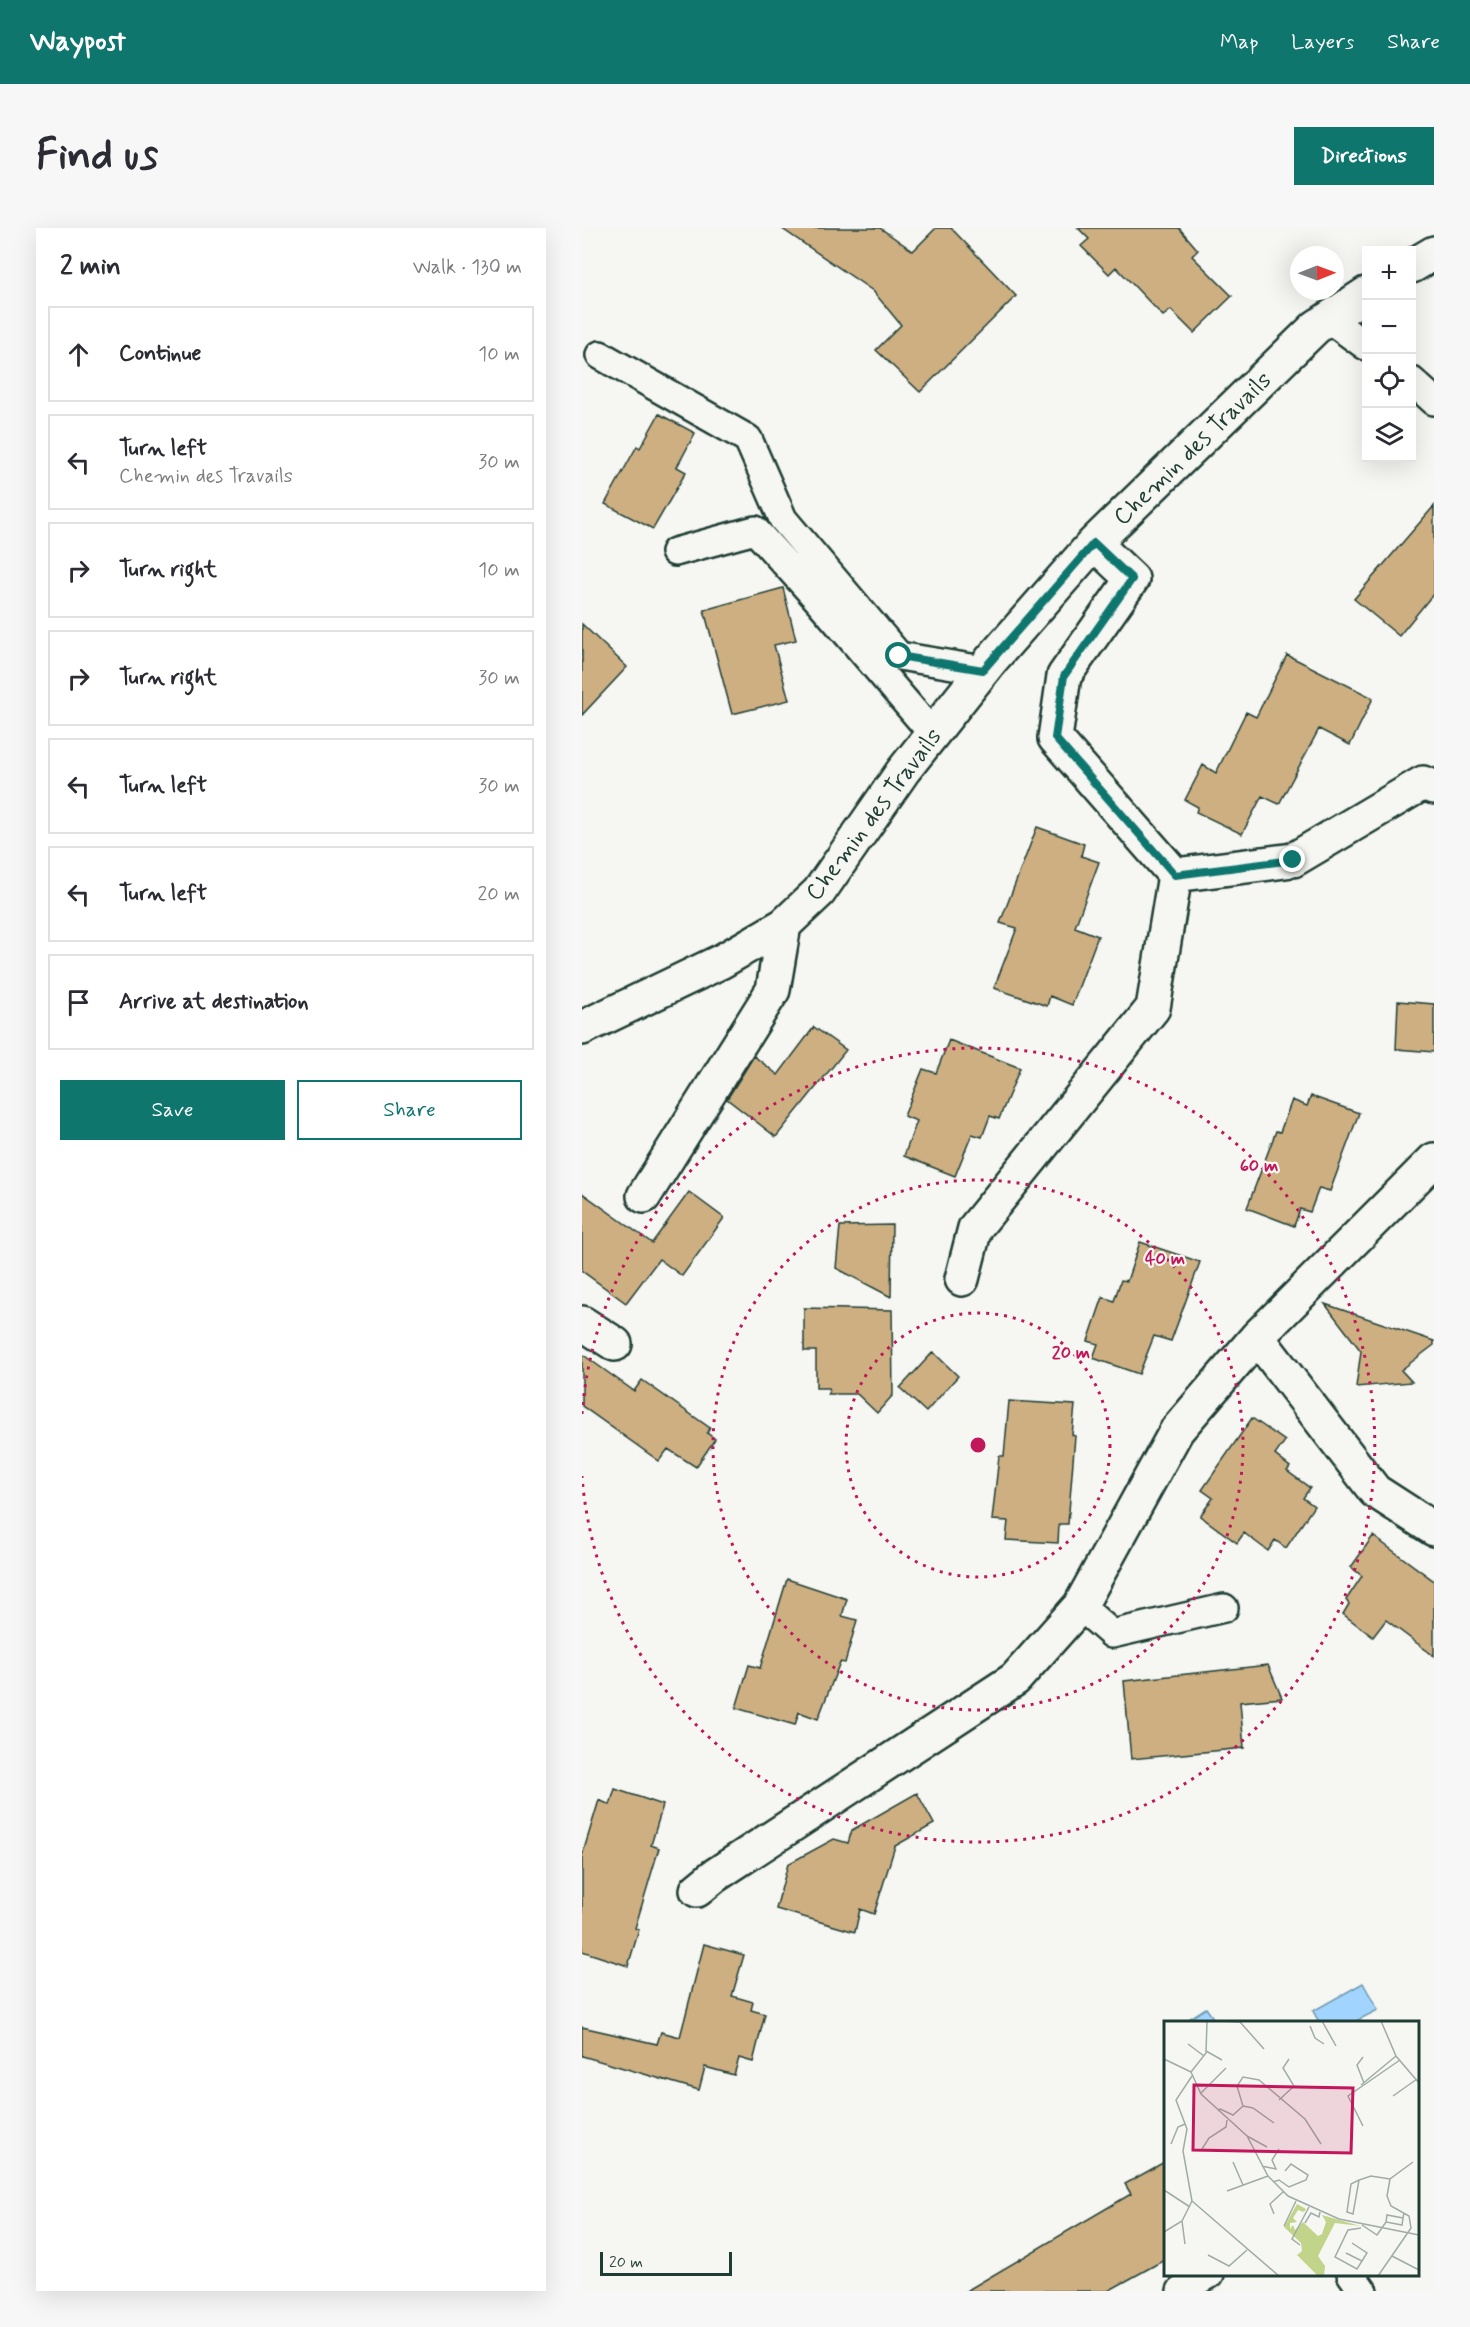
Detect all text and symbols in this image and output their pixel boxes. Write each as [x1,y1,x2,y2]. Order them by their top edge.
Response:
text: Waypost [30,24,126,61]
text: Map [1220,28,1258,56]
text: Layers [1291,28,1354,56]
text: Share [1387,28,1440,56]
button: Directions [1294,127,1434,185]
text: Find us [36,129,158,184]
north arrow [1290,246,1344,300]
map controls [1362,246,1416,462]
button: + [1362,246,1416,300]
text: 2 min [60,250,121,284]
text: Walk · 130 m [413,254,522,281]
button: − [1362,300,1416,354]
icon: ahead [62,338,95,371]
text: Continue [119,340,201,368]
text: 10 m [478,341,520,368]
button: locate [1362,354,1416,408]
street label: Chemin des Travails [1107,365,1279,533]
button: layers [1362,408,1416,462]
text: Turn left [119,435,207,463]
icon: left [62,446,95,479]
text: 30 m [478,449,520,476]
text: Chemin des Travails [119,463,293,490]
icon: right [62,554,95,587]
text: Turn right [119,556,217,584]
text: 10 m [478,557,520,584]
route start [885,642,911,668]
icon: right [62,662,95,695]
text: Turn right [119,664,217,692]
text: 30 m [478,665,520,692]
street label: Chemin des Travails [799,722,949,907]
icon: left [62,770,95,803]
text: Turn left [119,772,207,800]
text: 30 m [478,773,520,800]
route end [1279,846,1305,872]
icon: left [62,878,95,911]
text: Turn left [119,880,207,908]
text: 20 m [477,881,520,908]
icon: arrive [62,986,95,1019]
text: Arrive at destination [119,988,309,1016]
button: Save [60,1080,285,1140]
button: Share [297,1080,522,1140]
text: 60 m [1240,1154,1278,1178]
text: 40 m [1145,1247,1185,1271]
text: 20 m [1052,1341,1090,1365]
centre of rings [968,1435,988,1455]
inset map [1164,2021,1419,2276]
scale bar [600,2249,732,2276]
text: 20 m [609,2252,643,2273]

